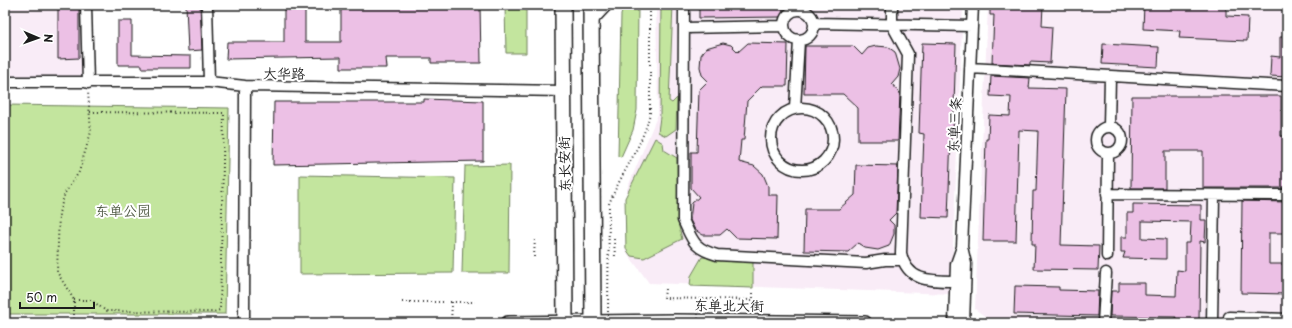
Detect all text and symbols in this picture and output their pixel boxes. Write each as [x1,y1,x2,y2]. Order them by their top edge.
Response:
north arrow [18,18,58,58]
text: N [40,34,57,43]
street label: 大华路 [263,62,305,84]
street label: 东单三条 [942,96,966,154]
street label: 东长安街 [553,136,575,192]
park label: 东单公园 [95,200,151,221]
scale bar [20,284,94,310]
text: 50 m [26,288,57,306]
street label: 东单北大街 [694,294,764,316]

